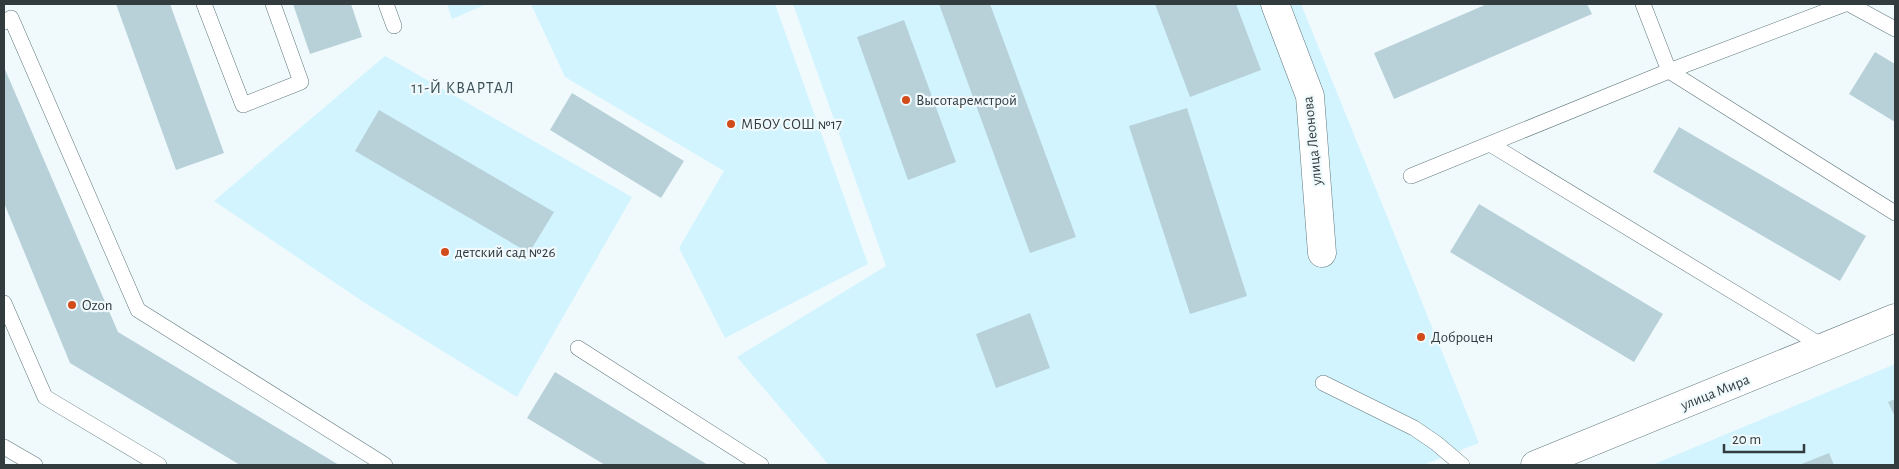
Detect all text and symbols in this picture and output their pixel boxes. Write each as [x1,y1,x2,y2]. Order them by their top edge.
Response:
district label: 11-Й КВАРТАЛ [411,79,515,96]
place label: Высотаремстрой [916,93,1017,108]
marker: Высотаремстрой [900,94,912,106]
street label: улица Леонова [1300,95,1325,187]
place label: МБОУ СОШ №17 [741,117,842,132]
marker: МБОУ СОШ №17 [725,118,737,130]
place label: детский сад №26 [455,245,556,260]
marker: детский сад №26 [439,246,451,258]
place label: Ozon [82,298,112,313]
marker: Ozon [66,299,78,311]
place label: Доброцен [1431,330,1493,345]
marker: Доброцен [1415,331,1427,343]
street label: улица Мира [1678,372,1752,413]
scale bar [1724,422,1804,454]
text: 20 m [1732,432,1761,447]

